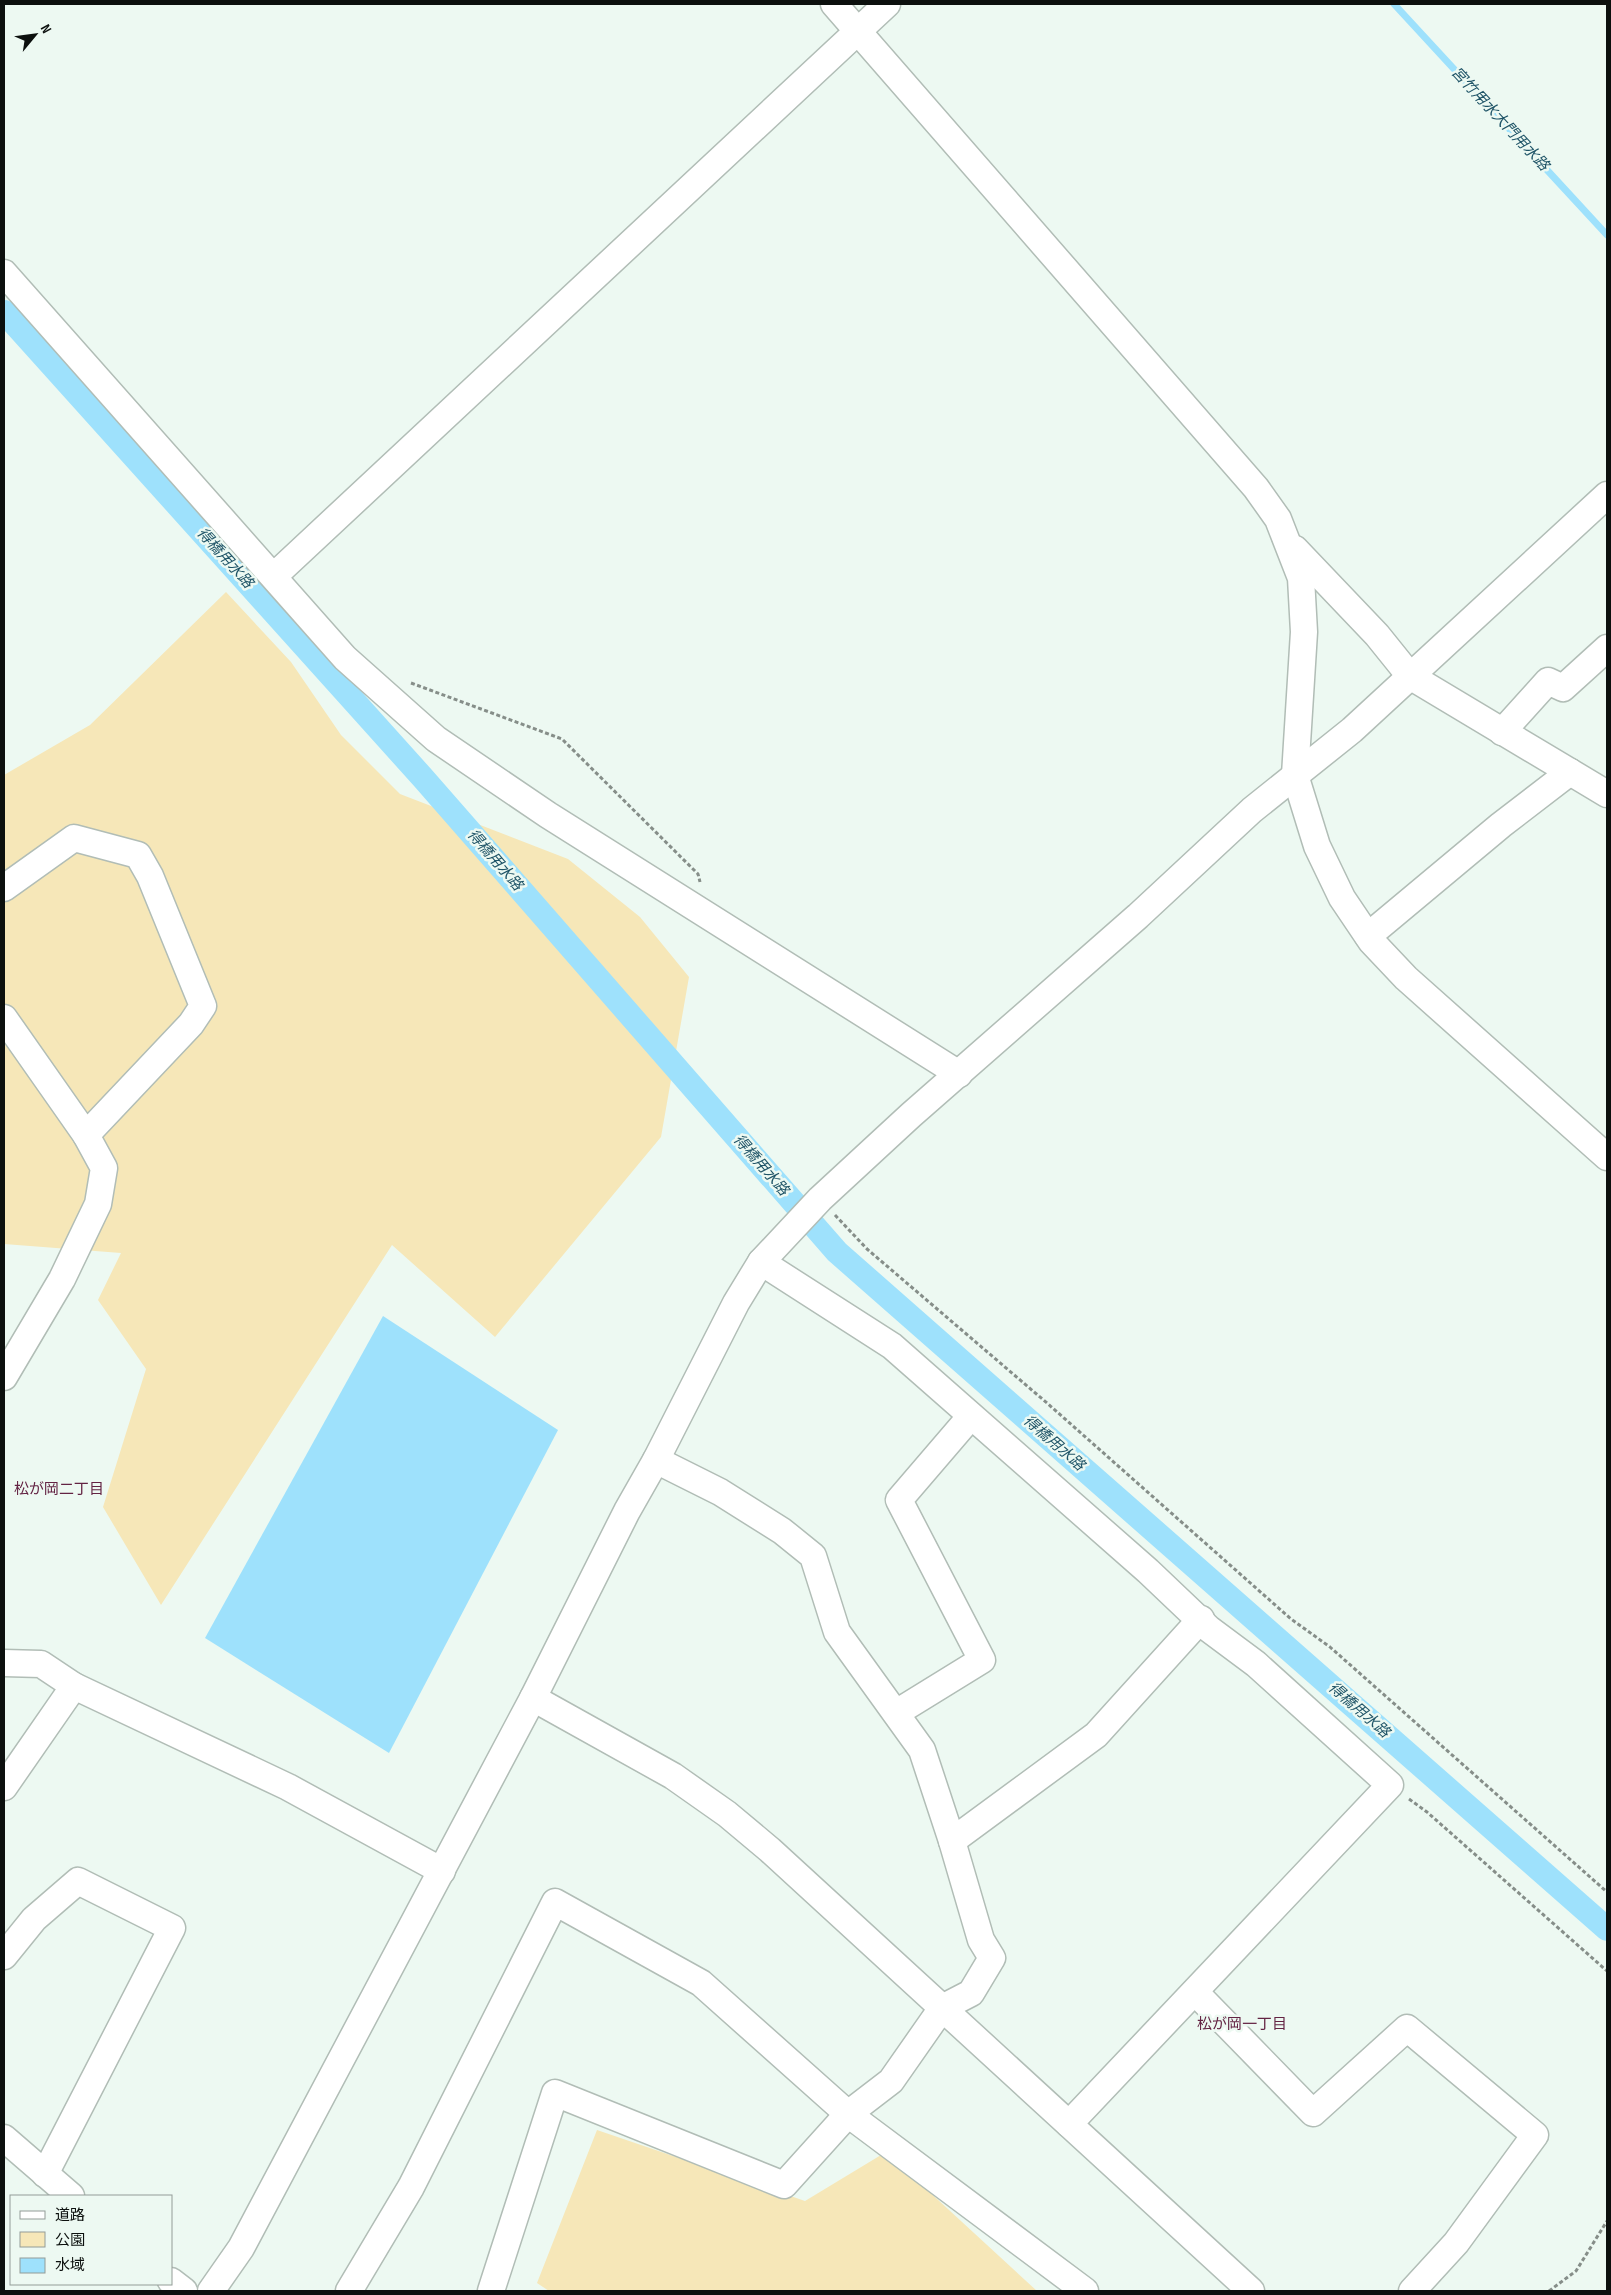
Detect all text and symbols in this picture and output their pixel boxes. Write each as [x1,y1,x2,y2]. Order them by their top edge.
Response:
north arrow [10,10,60,60]
text: N [37,22,55,36]
water label: 宮竹用水大門用水路 [1447,63,1554,176]
water label: 得橋用水路 [193,524,258,594]
water label: 得橋用水路 [463,825,528,896]
water label: 得橋用水路 [729,1130,794,1201]
water label: 得橋用水路 [1019,1411,1090,1476]
district label: 松が岡二丁目 [14,1480,104,1499]
water label: 得橋用水路 [1324,1678,1395,1743]
district label: 松が岡一丁目 [1197,2015,1287,2034]
legend [10,2195,172,2285]
text: 道路 [55,2206,85,2225]
text: 公園 [55,2231,85,2250]
text: 水域 [55,2256,85,2275]

